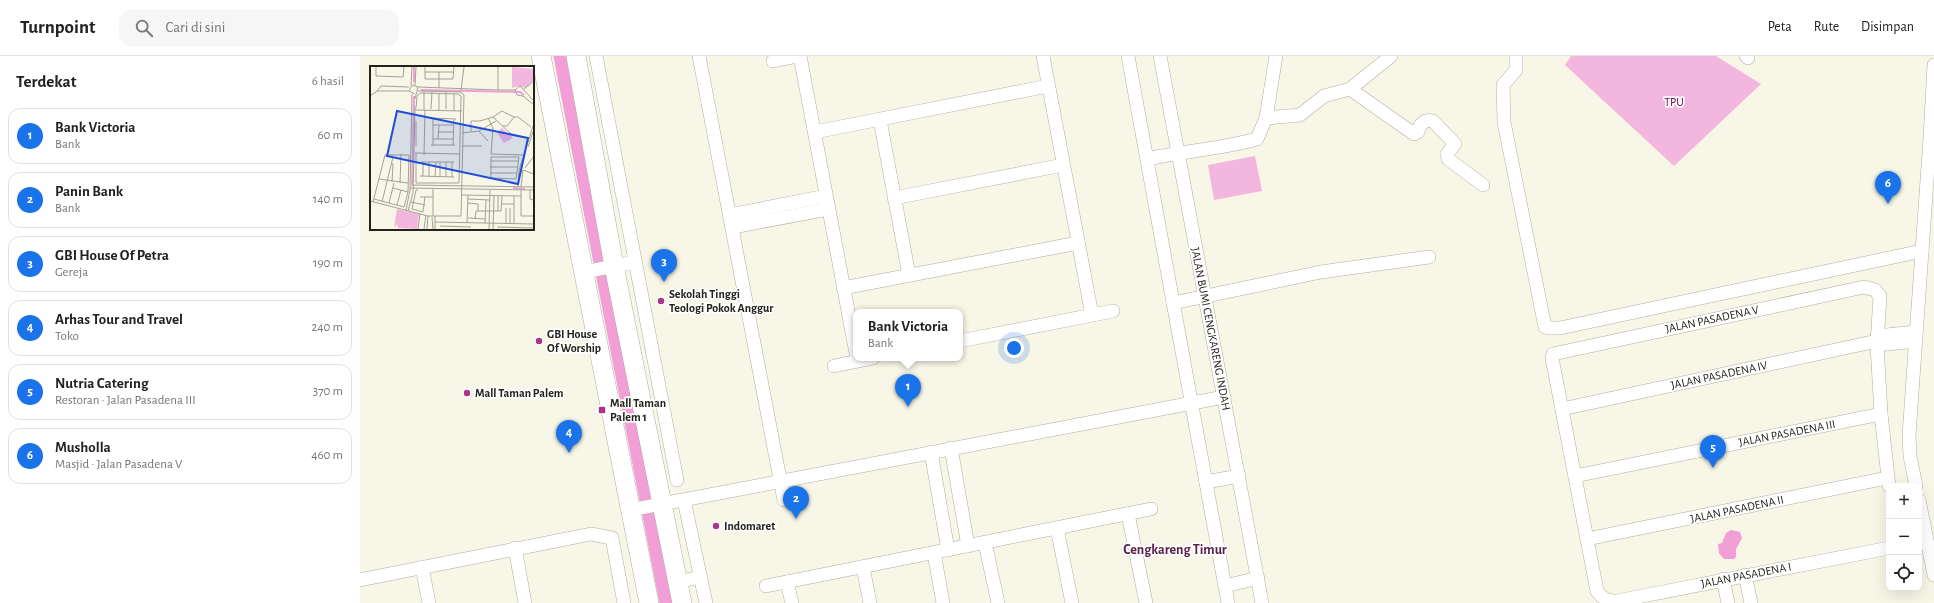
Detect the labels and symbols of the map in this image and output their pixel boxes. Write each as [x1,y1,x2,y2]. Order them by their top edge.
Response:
inset map [370,66,534,230]
park label: TPU [1664,96,1684,108]
pin: 6 [1875,171,1901,204]
street label: JALAN BUMI CENGKARENG INDAH [1189,246,1233,412]
pin: 3 [651,249,677,282]
place label: Sekolah Tinggi Teologi Pokok Anggur [669,288,774,314]
marker: Sekolah Tinggi Teologi Pokok Anggur [656,296,666,306]
street label: JALAN PASADENA V [1664,303,1760,335]
place label: GBI House Of Worship [547,328,601,354]
marker: GBI House Of Worship [534,336,544,346]
your location [1004,338,1024,358]
street label: JALAN PASADENA IV [1670,359,1769,391]
pin: 1 [895,374,921,407]
place label: Mall Taman Palem [475,387,564,399]
marker: Mall Taman Palem [462,388,472,398]
place label: Mall Taman Palem 1 [610,397,666,423]
marker: Mall Taman Palem 1 [597,405,607,415]
street label: JALAN PASADENA III [1738,418,1836,448]
pin: 4 [556,420,582,453]
pin: 5 [1700,435,1726,468]
pin: 2 [783,486,809,519]
street label: JALAN PASADENA II [1689,493,1785,525]
place label: Indomaret [724,520,775,532]
marker: Indomaret [711,521,721,531]
district label: Cengkareng Timur [1123,543,1227,557]
street label: JALAN PASADENA I [1700,560,1792,590]

